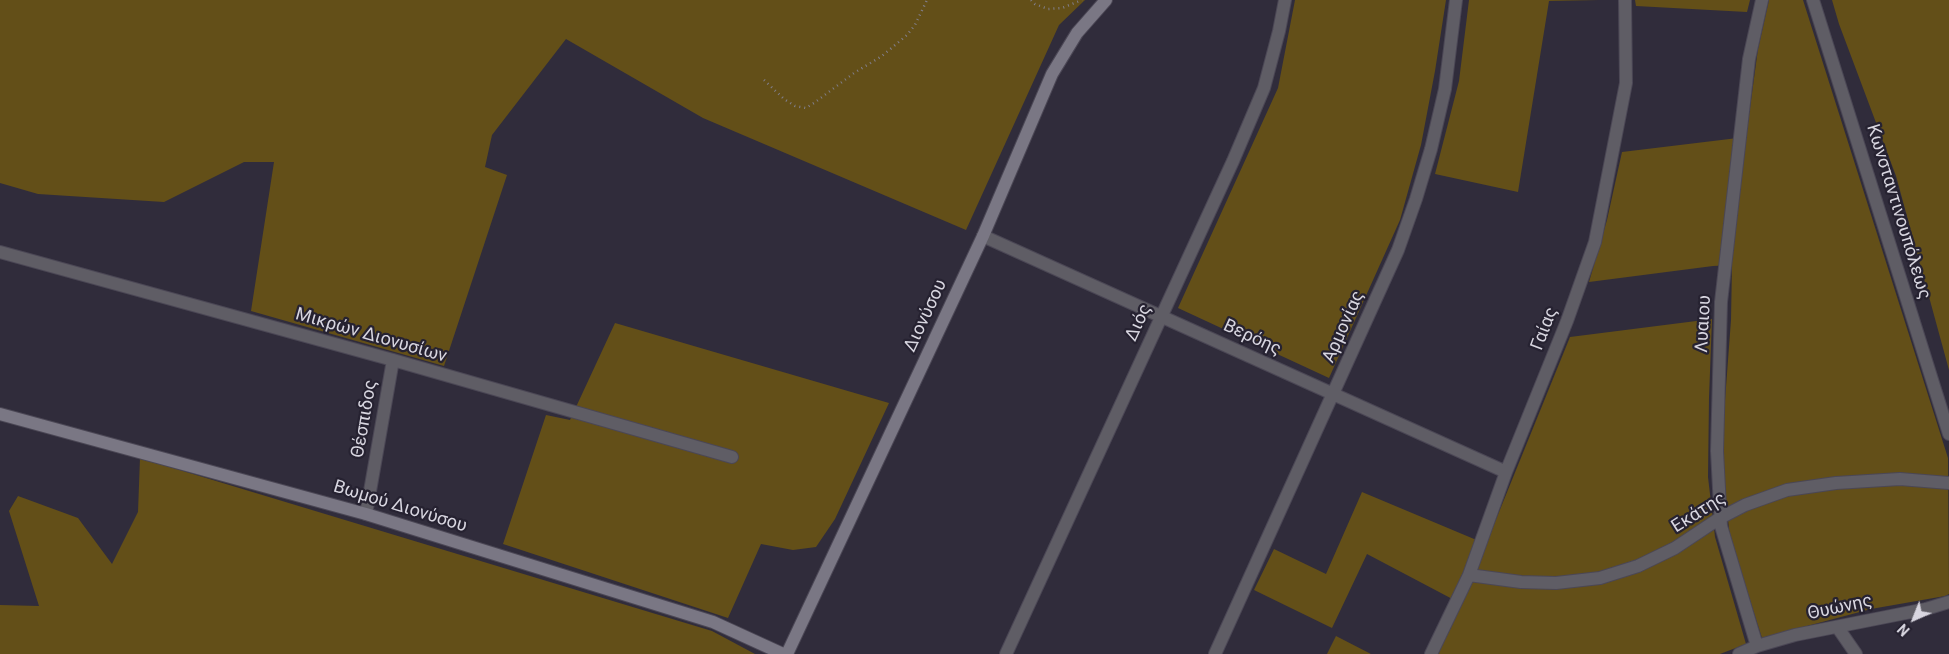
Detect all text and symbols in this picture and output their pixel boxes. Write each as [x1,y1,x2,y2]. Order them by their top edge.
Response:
street label: Κωνσταντινουπόλεως [1861,122,1935,302]
street label: Διονύσου [900,276,952,356]
street label: Αρμονίας [1319,288,1369,366]
street label: Λυαιου [1692,295,1716,353]
street label: Διός [1121,301,1157,345]
street label: Μικρών Διονυσίων [293,304,449,368]
street label: Γαίας [1527,304,1563,354]
street label: Βερόης [1220,315,1284,361]
street label: Θέσπιδος [348,378,382,460]
street label: Βωμού Διονύσου [331,476,469,538]
street label: Εκάτης [1668,488,1730,538]
street label: Θυώνης [1806,591,1874,625]
north arrow [1889,594,1939,644]
text: N [1894,621,1913,639]

